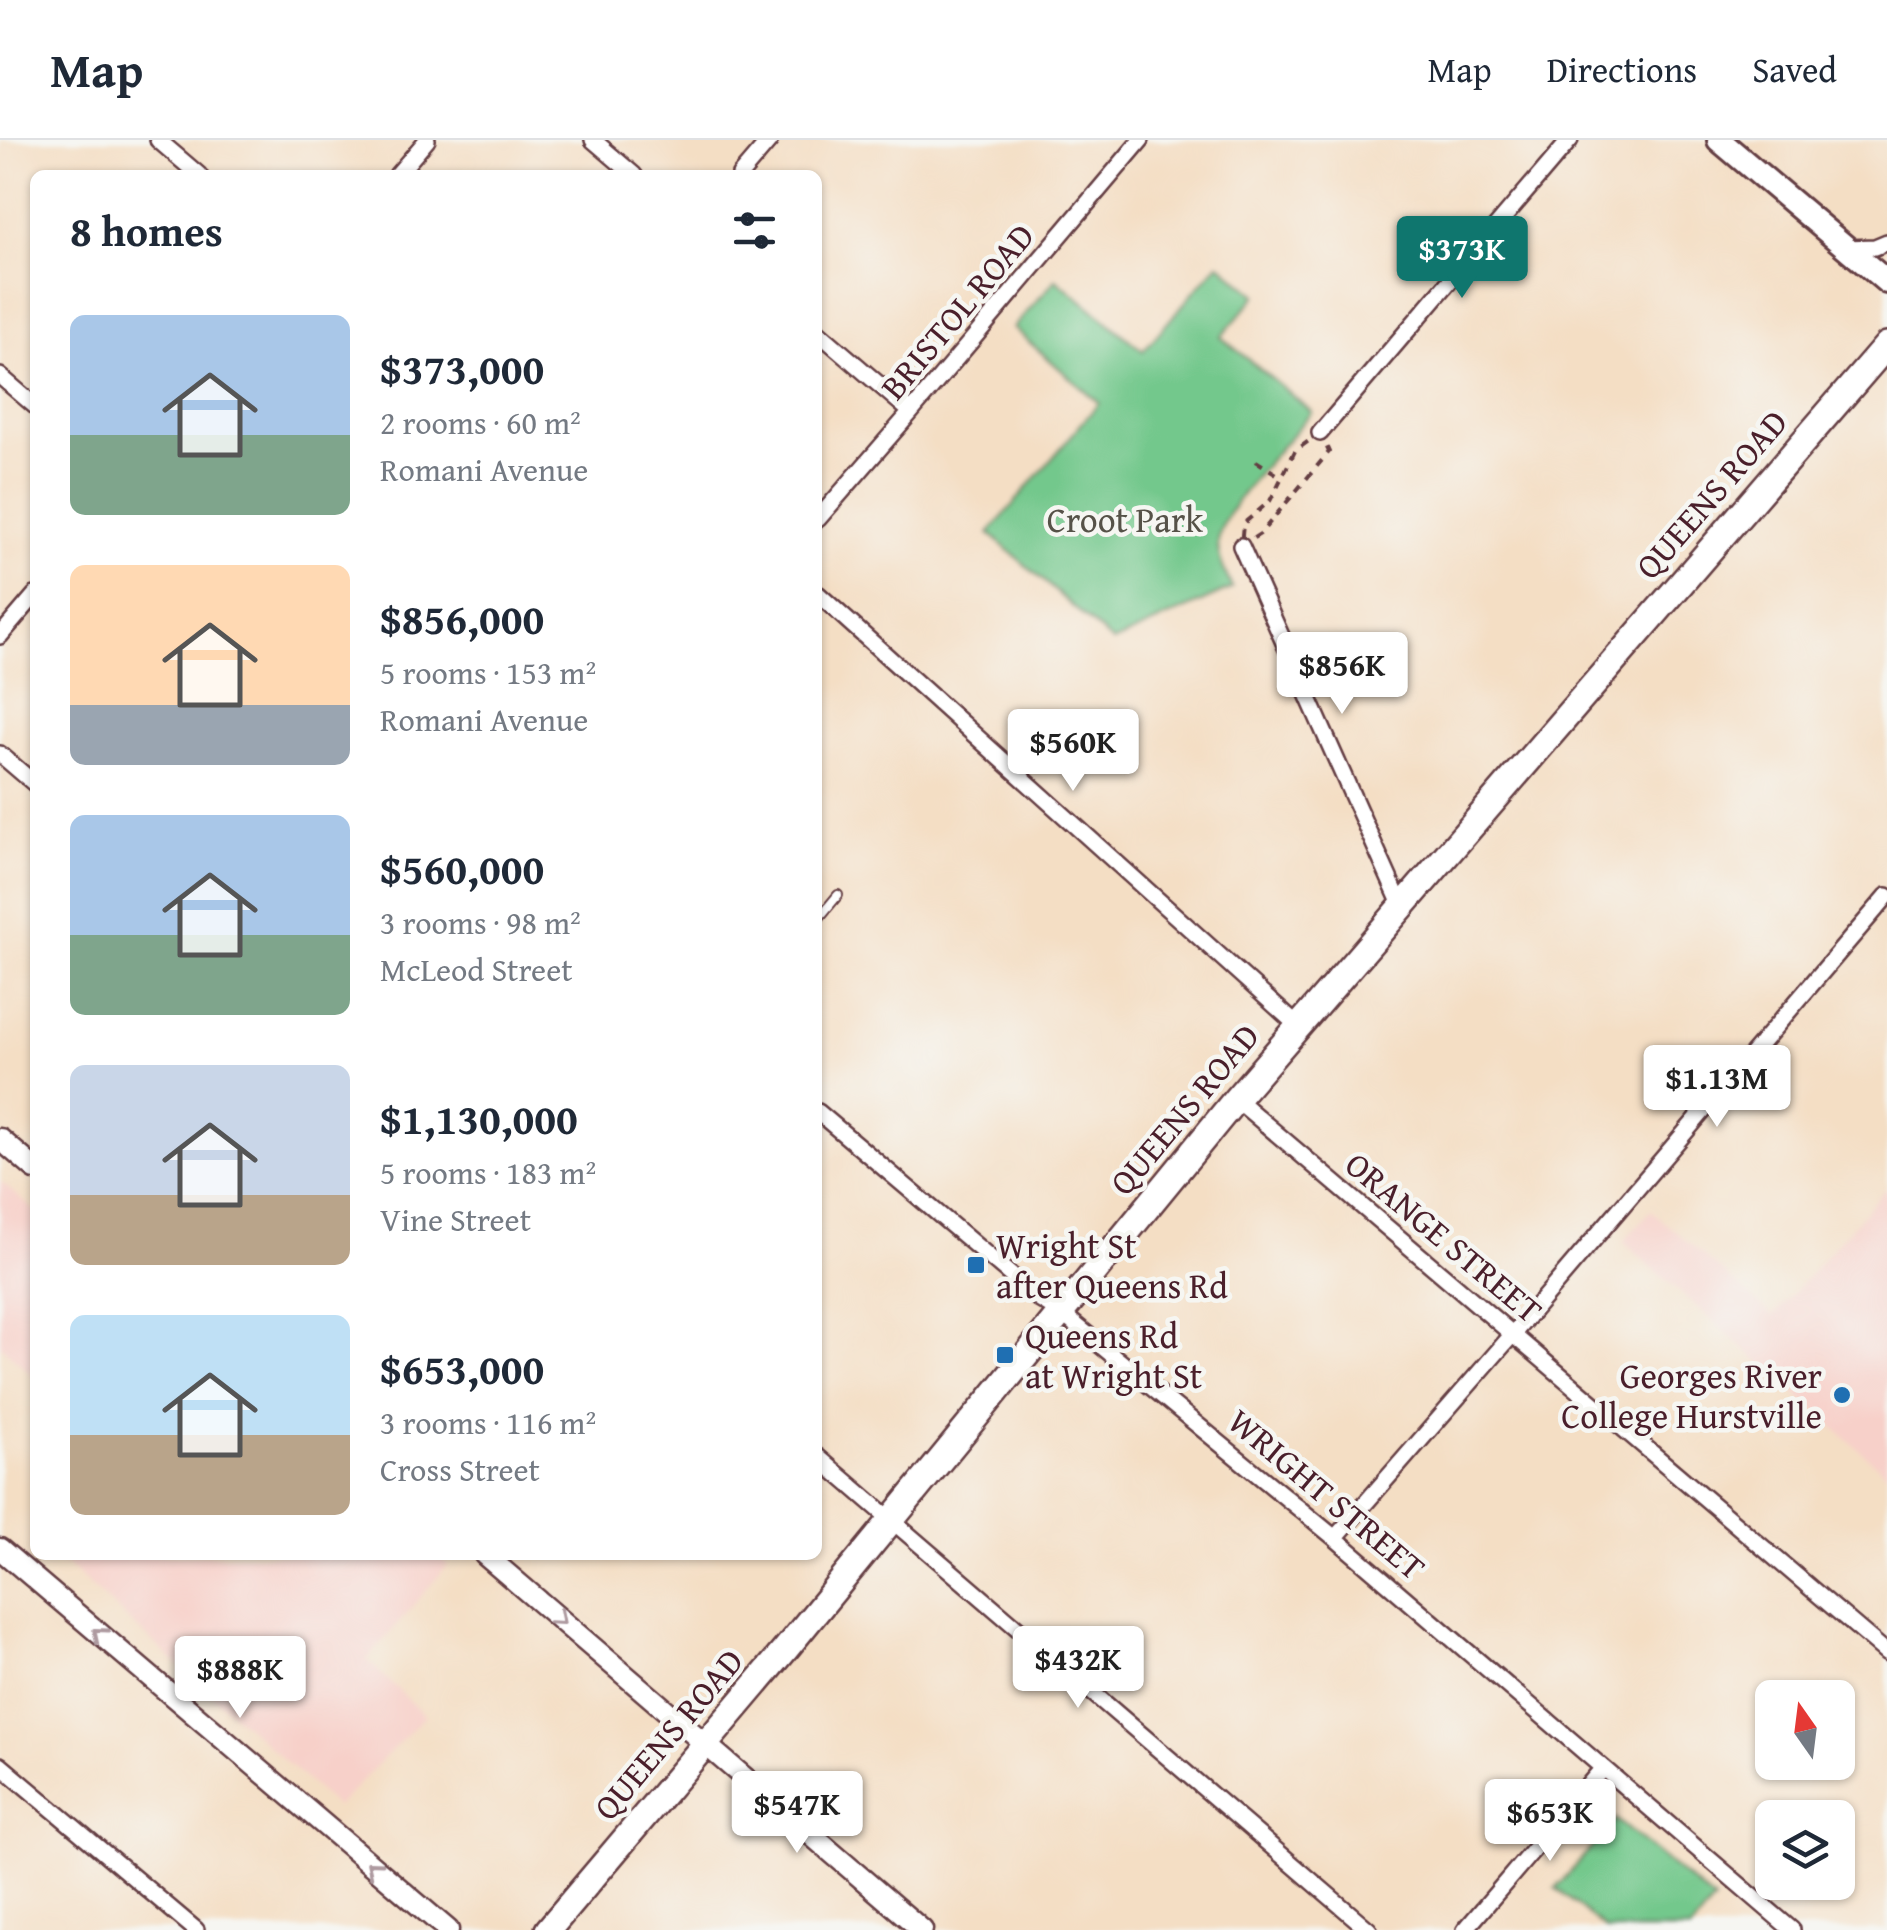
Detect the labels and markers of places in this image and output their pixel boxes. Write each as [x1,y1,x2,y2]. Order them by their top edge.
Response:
pin: $373K [1392,216,1532,301]
pin: $856K [1272,632,1412,717]
pin: $560K [1003,709,1143,794]
pin: $1.13M [1636,1045,1798,1130]
place label: Wright St after Queens Rd [996,1220,1228,1311]
marker: Wright St after Queens Rd [965,1254,987,1276]
place label: Queens Rd at Wright St [1025,1310,1202,1401]
marker: Queens Rd at Wright St [994,1344,1016,1366]
place label: Georges River College Hurstville [1561,1350,1822,1441]
marker: Georges River College Hurstville [1831,1384,1853,1406]
pin: $432K [1008,1626,1148,1711]
pin: $888K [170,1636,310,1721]
pin: $547K [727,1771,867,1856]
pin: $653K [1480,1779,1620,1864]

